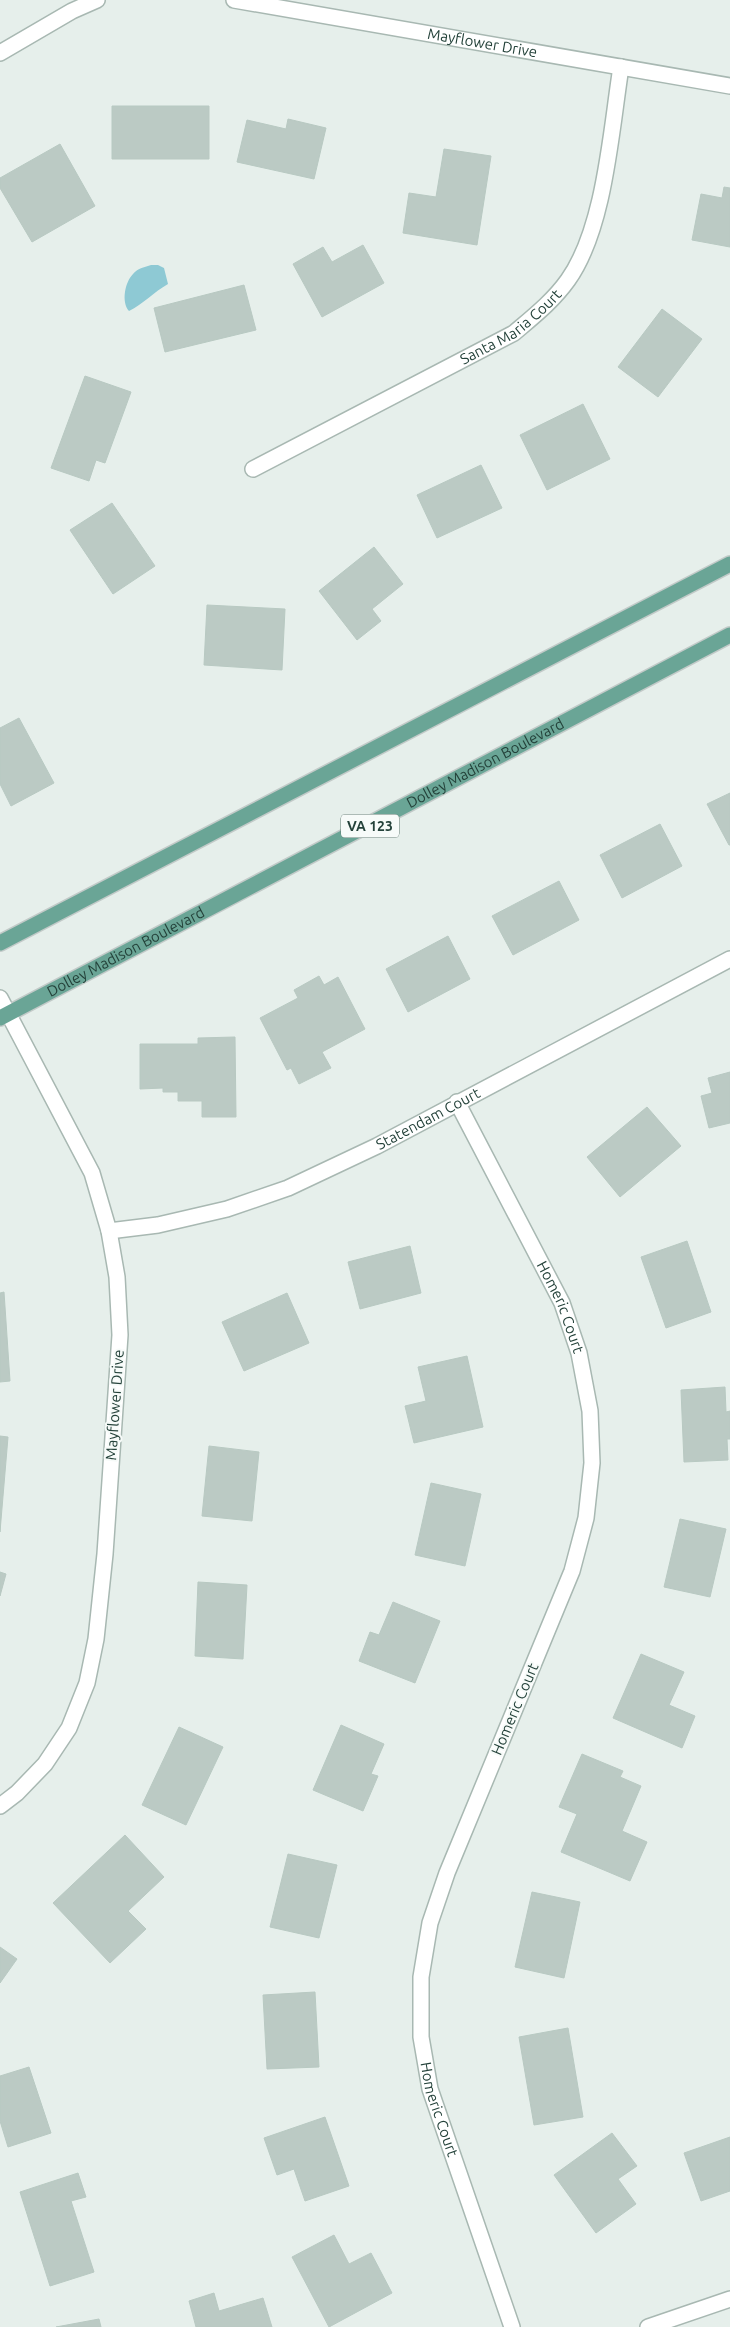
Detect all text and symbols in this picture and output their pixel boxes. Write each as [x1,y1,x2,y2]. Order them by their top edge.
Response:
street label: Mayflower Drive [426,25,538,60]
street label: Santa Maria Court [457,286,565,368]
street label: Dolley Madison Boulevard [403,715,567,811]
road number: VA 123 [341,814,399,838]
street label: Dolley Madison Boulevard [44,903,207,1000]
street label: Statendam Court [373,1084,483,1153]
street label: Homeric Court [534,1258,587,1355]
street label: Mayflower Drive [102,1349,127,1461]
street label: Homeric Court [488,1660,542,1757]
street label: Homeric Court [417,2061,462,2159]

